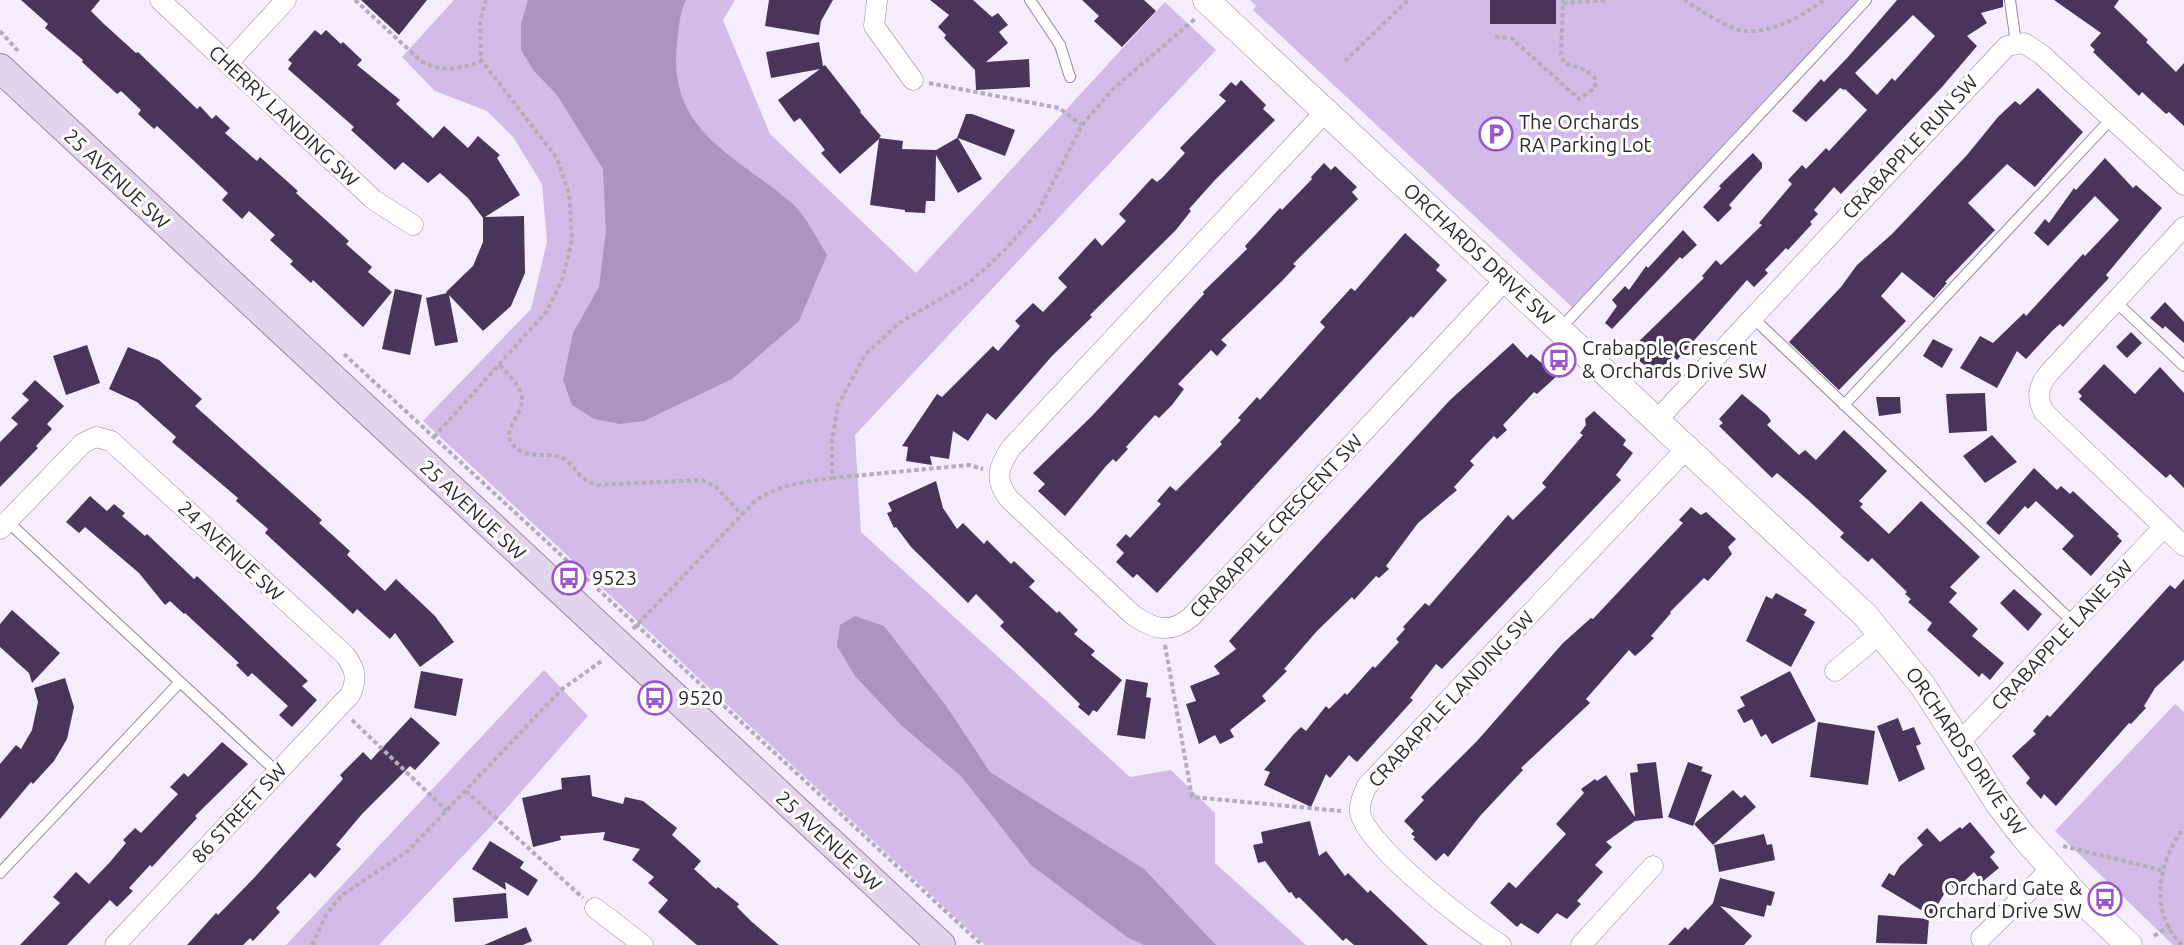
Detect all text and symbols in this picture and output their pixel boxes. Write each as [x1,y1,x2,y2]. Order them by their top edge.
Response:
street label: CHERRY LANDING SW [205,40,364,191]
street label: CRABAPPLE RUN SW [1837,70,1982,223]
place label: The Orchards RA Parking Lot [1519,110,1652,156]
parking icon: The Orchards RA Parking Lot [1478,116,1514,152]
street label: 25 AVENUE SW [60,124,175,233]
street label: ORCHARDS DRIVE SW [1399,178,1560,330]
place label: Crabapple Crescent & Orchards Drive SW [1582,336,1767,382]
bus stop icon: Crabapple Crescent & Orchards Drive SW [1541,342,1577,378]
street label: CRABAPPLE CRESCENT SW [1184,429,1367,622]
street label: 25 AVENUE SW [416,455,531,564]
street label: 24 AVENUE SW [174,496,289,605]
street label: CRABAPPLE LANE SW [1986,555,2137,714]
bus stop icon: 9523 [551,560,587,596]
place label: 9523 [592,566,637,589]
street label: CRABAPPLE LANDING SW [1363,606,1538,791]
street label: ORCHARDS DRIVE SW [1902,662,2031,839]
bus stop icon: 9520 [637,680,673,716]
place label: 9520 [678,686,723,709]
street label: 86 STREET SW [186,758,291,867]
street label: 25 AVENUE SW [772,786,887,895]
place label: Orchard Gate & Orchard Drive SW [1923,876,2082,922]
bus stop icon: Orchard Gate & Orchard Drive SW [2087,881,2123,917]

